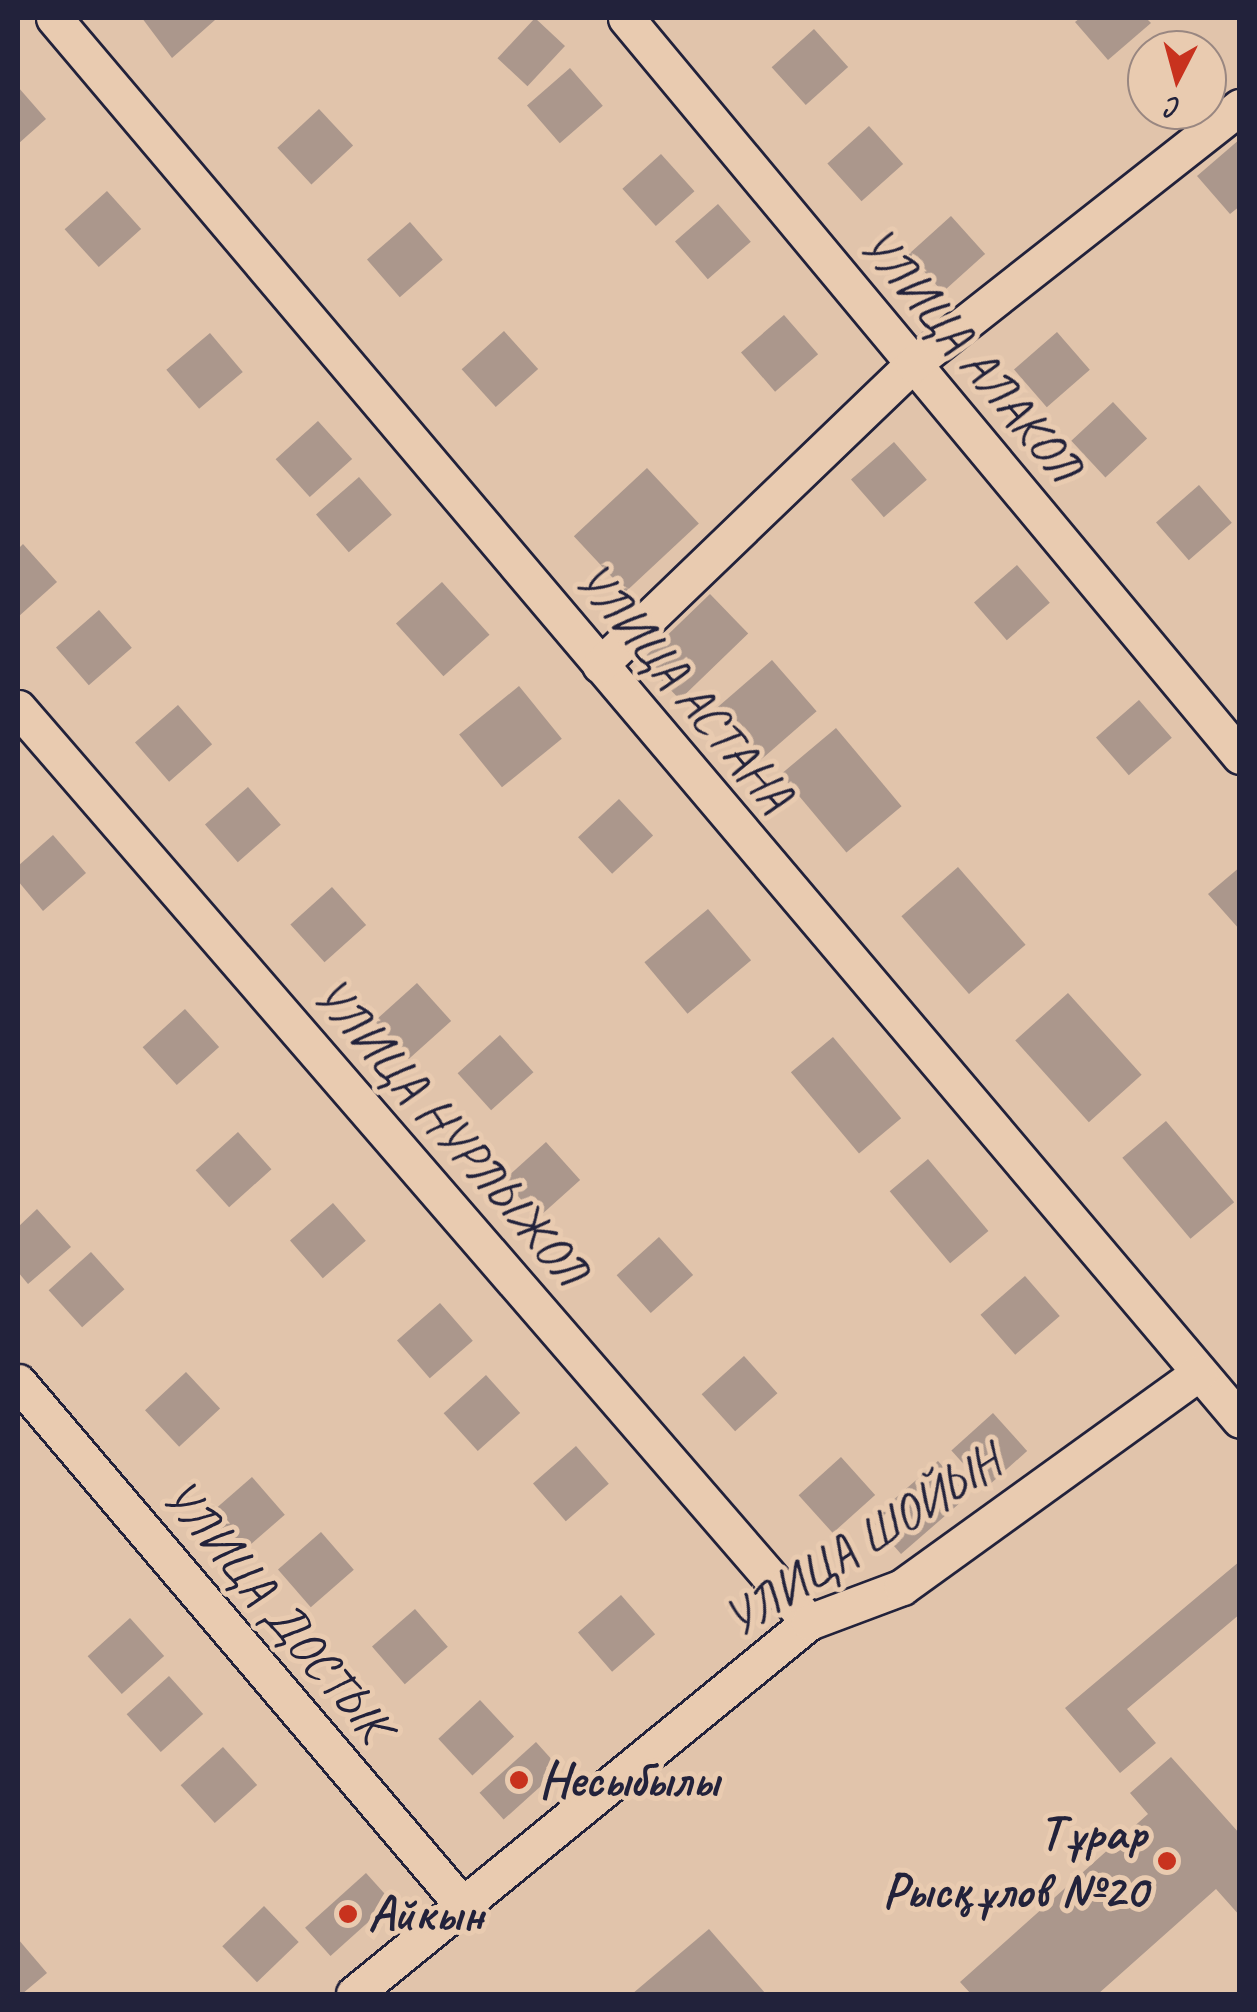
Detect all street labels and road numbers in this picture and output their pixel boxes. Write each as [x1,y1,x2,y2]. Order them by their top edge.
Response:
street label: УЛИЦА АЛАКОЛ [846,214,1096,496]
street label: УЛИЦА АСТАНА [563,551,805,823]
street label: УЛИЦА НУРЛЫЖОЛ [300,964,602,1300]
street label: УЛИЦА ШОЙЫН [713,1432,1011,1650]
street label: УЛИЦА ДОСТЫК [150,1467,404,1753]

